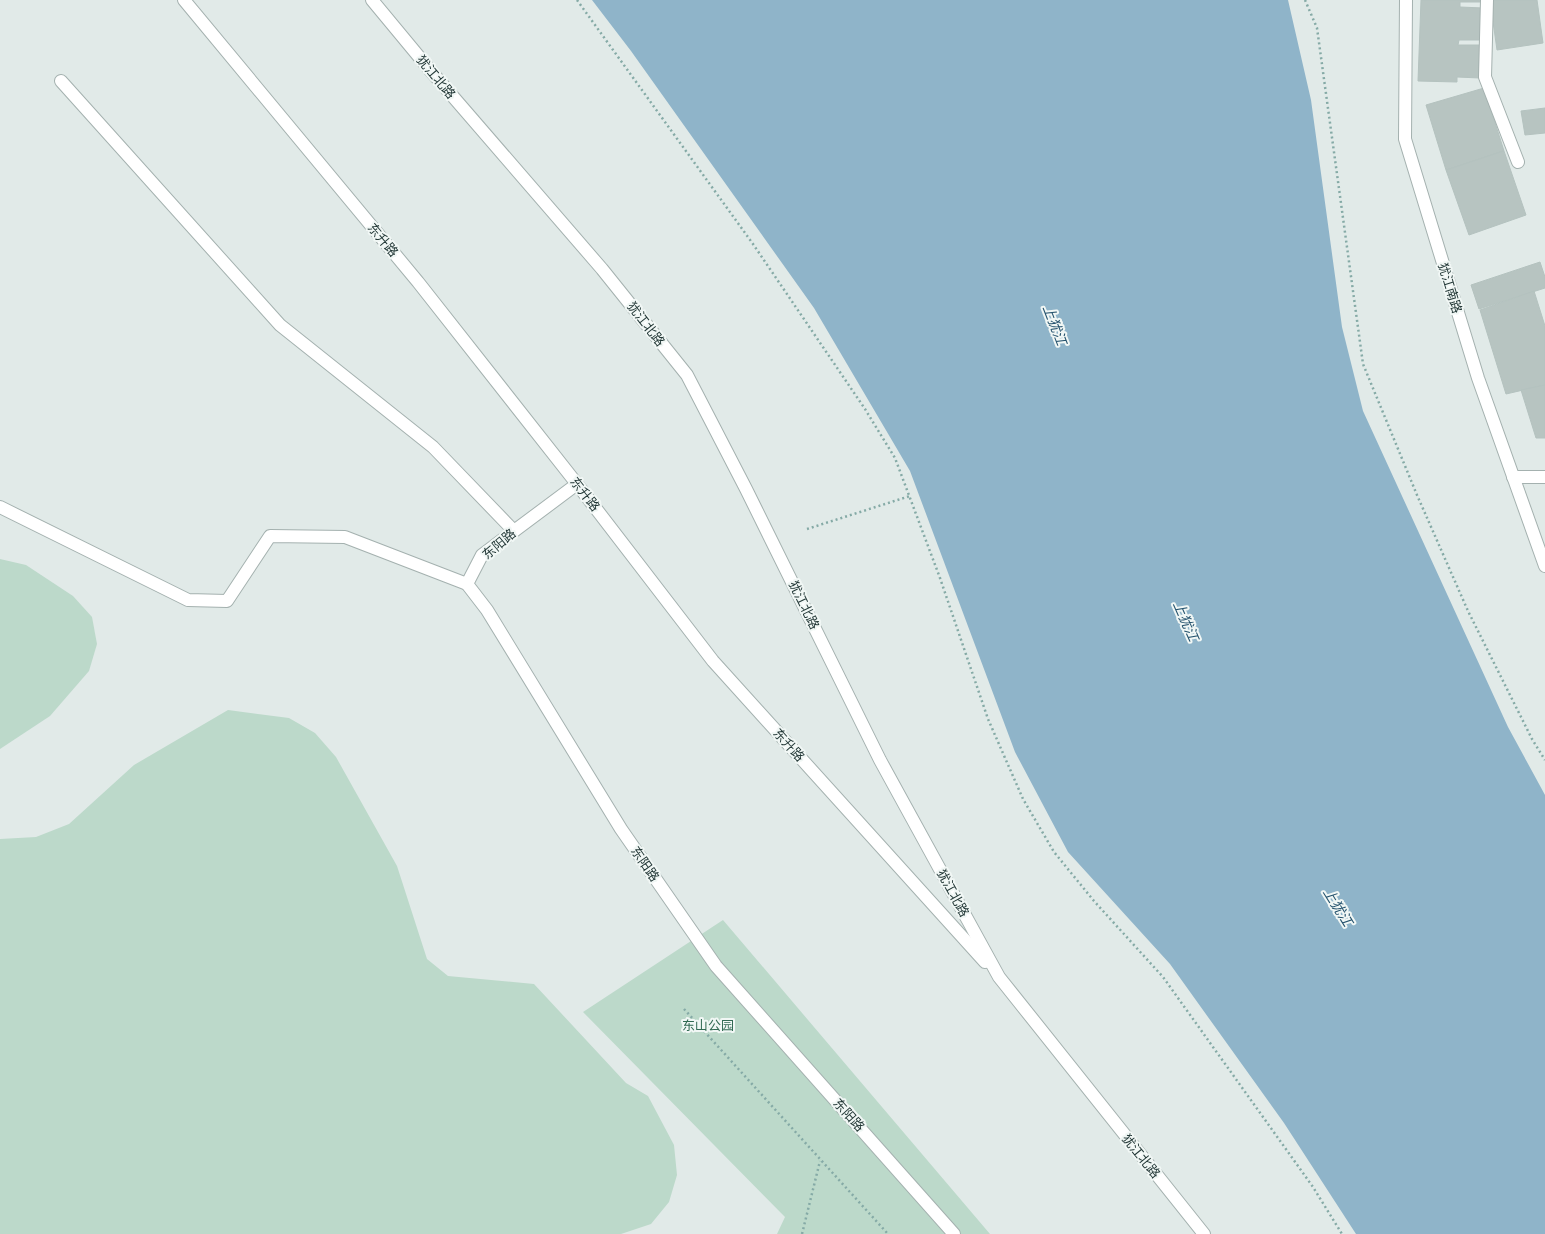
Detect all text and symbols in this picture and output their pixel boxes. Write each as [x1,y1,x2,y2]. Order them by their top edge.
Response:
street label: 犹江北路 [414,52,458,102]
street label: 东升路 [365,220,401,260]
street label: 犹江南路 [1435,261,1465,315]
street label: 犹江北路 [624,299,668,349]
water label: 上犹江 [1040,303,1071,349]
street label: 东升路 [567,474,603,514]
street label: 东阳路 [479,526,519,562]
street label: 犹江北路 [786,578,822,632]
water label: 上犹江 [1170,599,1203,645]
street label: 东升路 [770,725,808,765]
street label: 东阳路 [628,844,662,884]
street label: 犹江北路 [934,867,972,919]
water label: 上犹江 [1320,885,1357,931]
park label: 东山公园 [682,1018,734,1033]
street label: 东阳路 [830,1095,868,1135]
street label: 犹江北路 [1119,1131,1163,1181]

